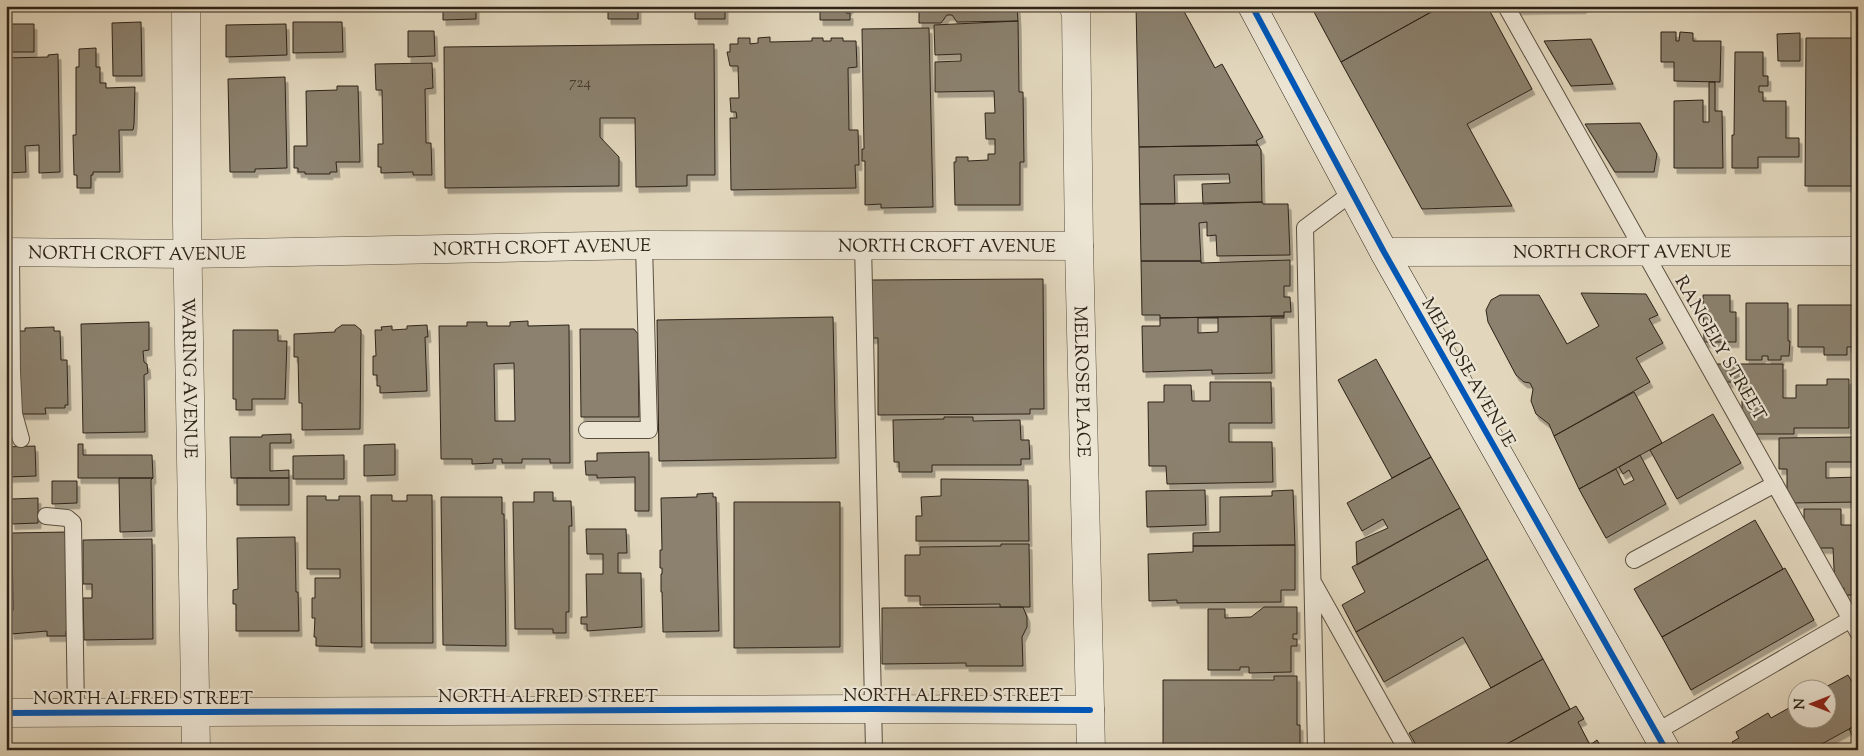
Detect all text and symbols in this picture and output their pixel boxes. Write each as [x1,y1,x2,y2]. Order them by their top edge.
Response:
house number: 724 [569,73,591,94]
street label: NORTH CROFT AVENUE [433,234,651,264]
street label: NORTH CROFT AVENUE [838,234,1056,261]
street label: NORTH CROFT AVENUE [1513,240,1731,267]
street label: NORTH CROFT AVENUE [28,241,246,269]
street label: RANGELY STREET [1667,272,1772,427]
street label: MELROSE AVENUE [1414,293,1521,453]
street label: WARING AVENUE [173,297,202,459]
street label: MELROSE PLACE [1065,305,1095,458]
north arrow [1786,678,1836,728]
street label: NORTH ALFRED STREET [843,684,1063,710]
street label: NORTH ALFRED STREET [438,685,658,711]
street label: NORTH ALFRED STREET [33,687,253,713]
text: N [1791,698,1811,710]

